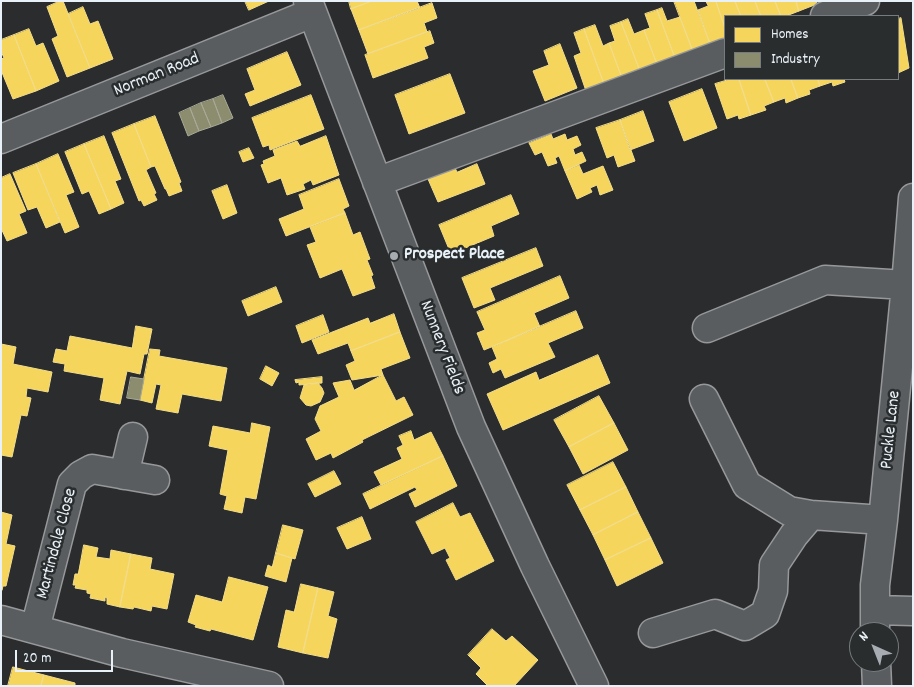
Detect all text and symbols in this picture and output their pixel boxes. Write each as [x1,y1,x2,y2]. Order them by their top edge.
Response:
legend [724,15,899,80]
text: Homes [771,24,809,46]
street label: Norman Road [111,49,203,103]
text: Industry [771,49,820,71]
place label: Prospect Place [404,245,505,267]
marker: Prospect Place [388,250,400,262]
street label: Nunnery Fields [413,298,469,398]
street label: Puckle Lane [877,390,907,470]
street label: Martindale Close [33,486,83,602]
north arrow [849,622,899,672]
text: N [855,627,874,647]
scale bar [18,640,115,672]
text: 20 m [23,648,51,670]

